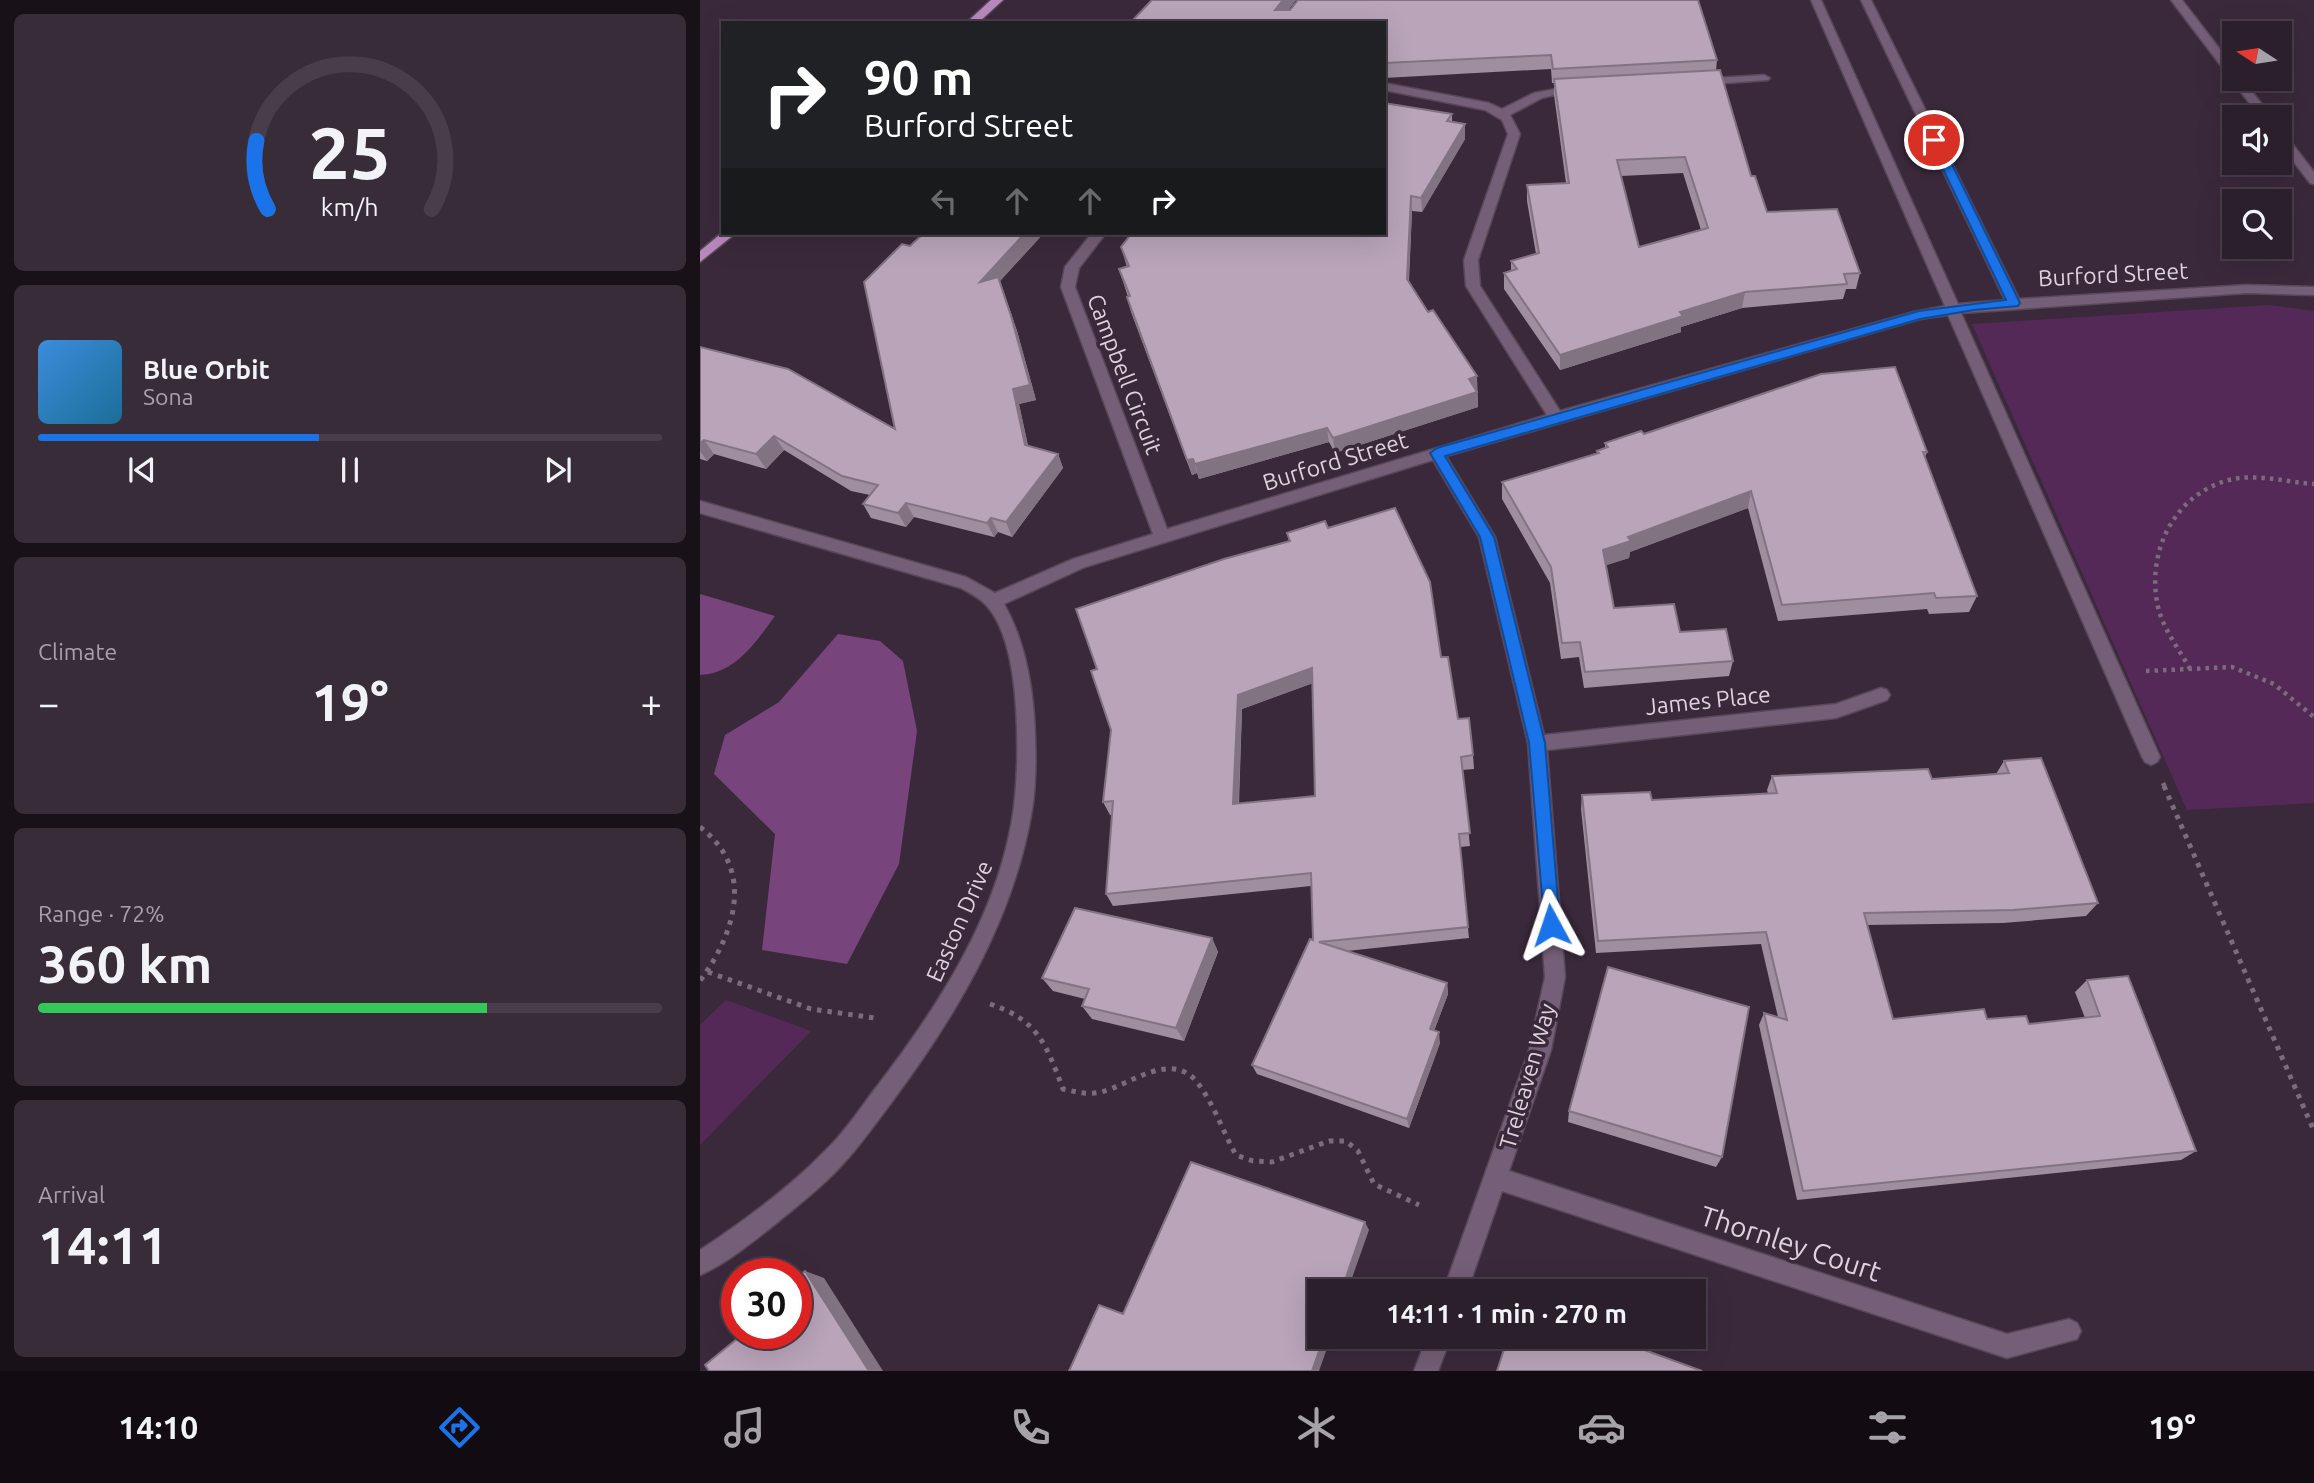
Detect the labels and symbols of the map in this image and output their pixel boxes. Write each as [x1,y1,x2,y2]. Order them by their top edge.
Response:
north arrow [2222,21,2292,91]
pin [1904,110,1964,170]
street label: Burford Street [2037,258,2189,290]
street label: Campbell Circuit [1083,290,1167,458]
street label: Burford Street [1259,427,1411,495]
street label: James Place [1644,681,1772,719]
street label: Easton Drive [921,857,997,985]
position arrow [1514,888,1588,962]
street label: Treleaven Way [1494,1001,1560,1151]
street label: Thornley Court [1697,1199,1885,1287]
speed limit sign: 30 [721,1258,812,1349]

